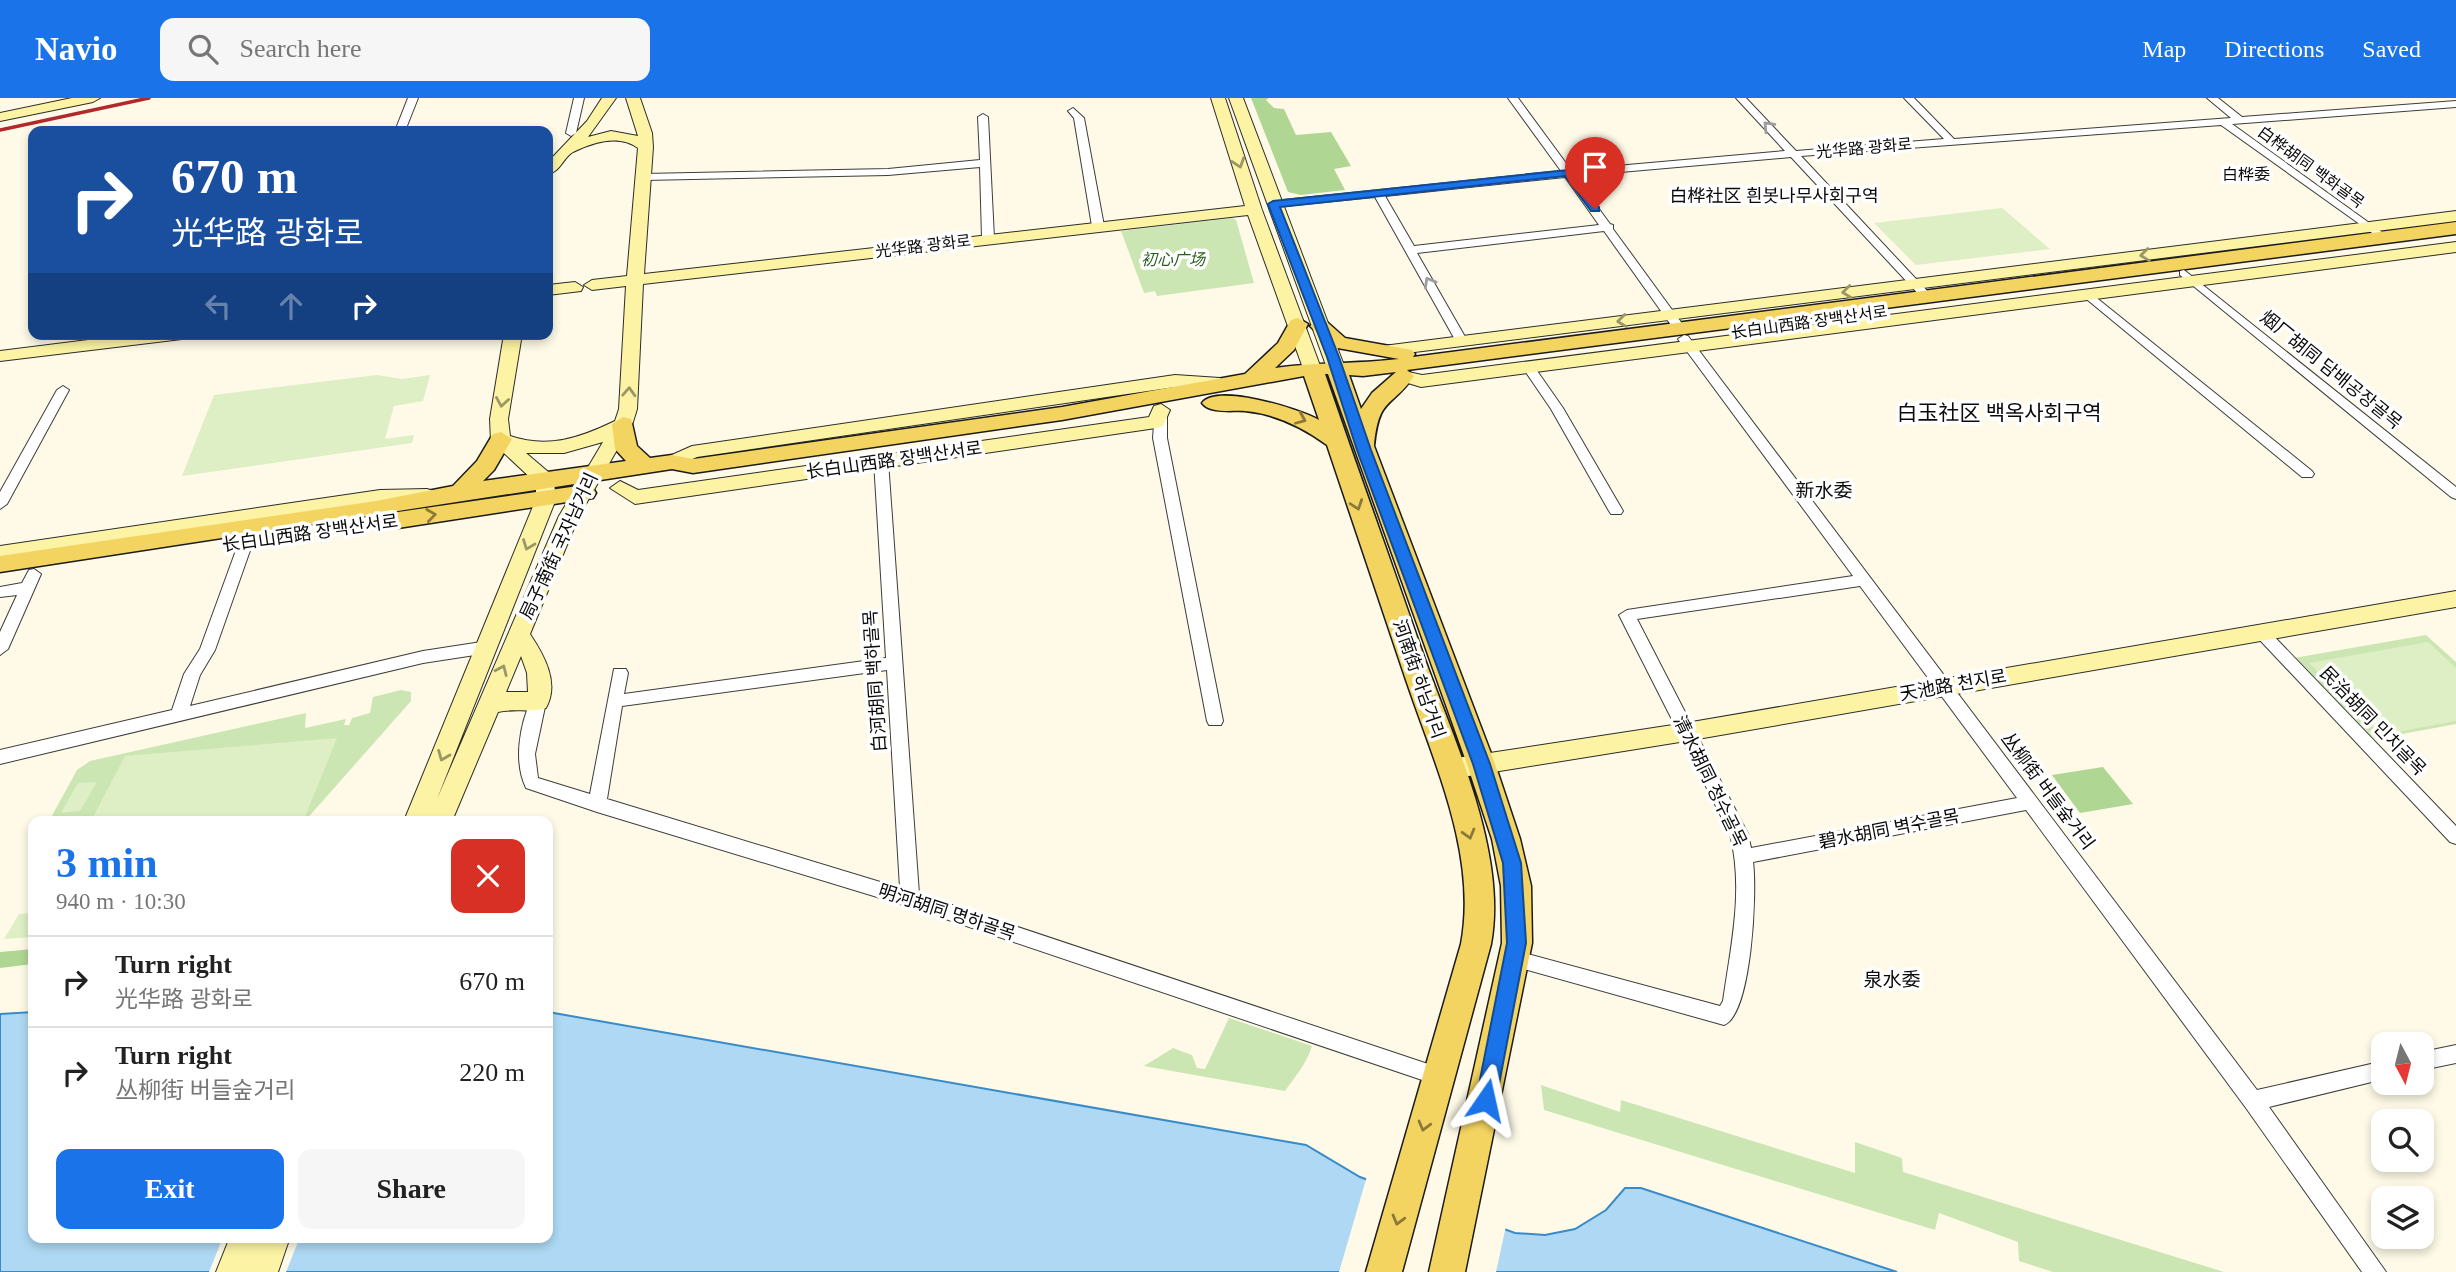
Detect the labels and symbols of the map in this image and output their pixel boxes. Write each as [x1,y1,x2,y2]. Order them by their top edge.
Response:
one-way arrow [1763,121,1776,134]
street label: 白桦胡同 백화골목 [2255,123,2368,211]
street label: 光华路 광화로 [1815,135,1913,161]
pin [1565,137,1625,209]
one-way arrow [1230,157,1245,169]
district label: 白桦委 [2222,166,2270,183]
district label: 白桦社区 흰봇나무사회구역 [1670,186,1878,206]
street label: 光华路 광화로 [874,232,972,260]
one-way arrow [2139,247,2151,262]
park label: 初心广场 [1141,251,1207,268]
one-way arrow [1424,277,1437,289]
one-way arrow [1841,284,1853,299]
street label: 长白山西路 장백산서로 [1730,303,1888,341]
street label: 烟厂胡同 담배공장골목 [2256,307,2406,433]
one-way arrow [1616,313,1627,328]
one-way arrow [621,386,636,397]
one-way arrow [495,396,510,408]
district label: 白玉社区 백옥사회구역 [1896,401,2102,425]
one-way arrow [1293,411,1306,425]
street label: 长白山西路 장백산서로 [805,438,983,482]
street label: 局子南街 국자남거리 [516,470,602,622]
district label: 新水委 [1795,480,1853,501]
one-way arrow [1349,498,1363,510]
one-way arrow [425,508,437,523]
street label: 长白山西路 장백산서로 [221,511,399,555]
one-way arrow [522,539,536,551]
street label: 白河胡同 백하골목 [860,609,890,753]
street label: 河南街 하남거리 [1389,617,1449,741]
street label: 民治胡同 민치골목 [2316,663,2430,779]
one-way arrow [494,664,508,677]
street label: 天池路 천지로 [1898,666,2008,704]
street label: 清水胡同 청수골목 [1670,712,1750,850]
street label: 丛柳街 버들숲거리 [1997,729,2099,853]
one-way arrow [437,749,451,762]
street label: 碧水胡同 벽수골목 [1817,806,1961,852]
one-way arrow [1461,828,1476,840]
street label: 明河胡同 명하골목 [876,880,1018,944]
district label: 泉水委 [1863,969,1921,990]
north arrow [2371,1032,2434,1096]
position arrow [1449,1063,1523,1137]
one-way arrow [1418,1120,1432,1132]
one-way arrow [1392,1214,1407,1226]

